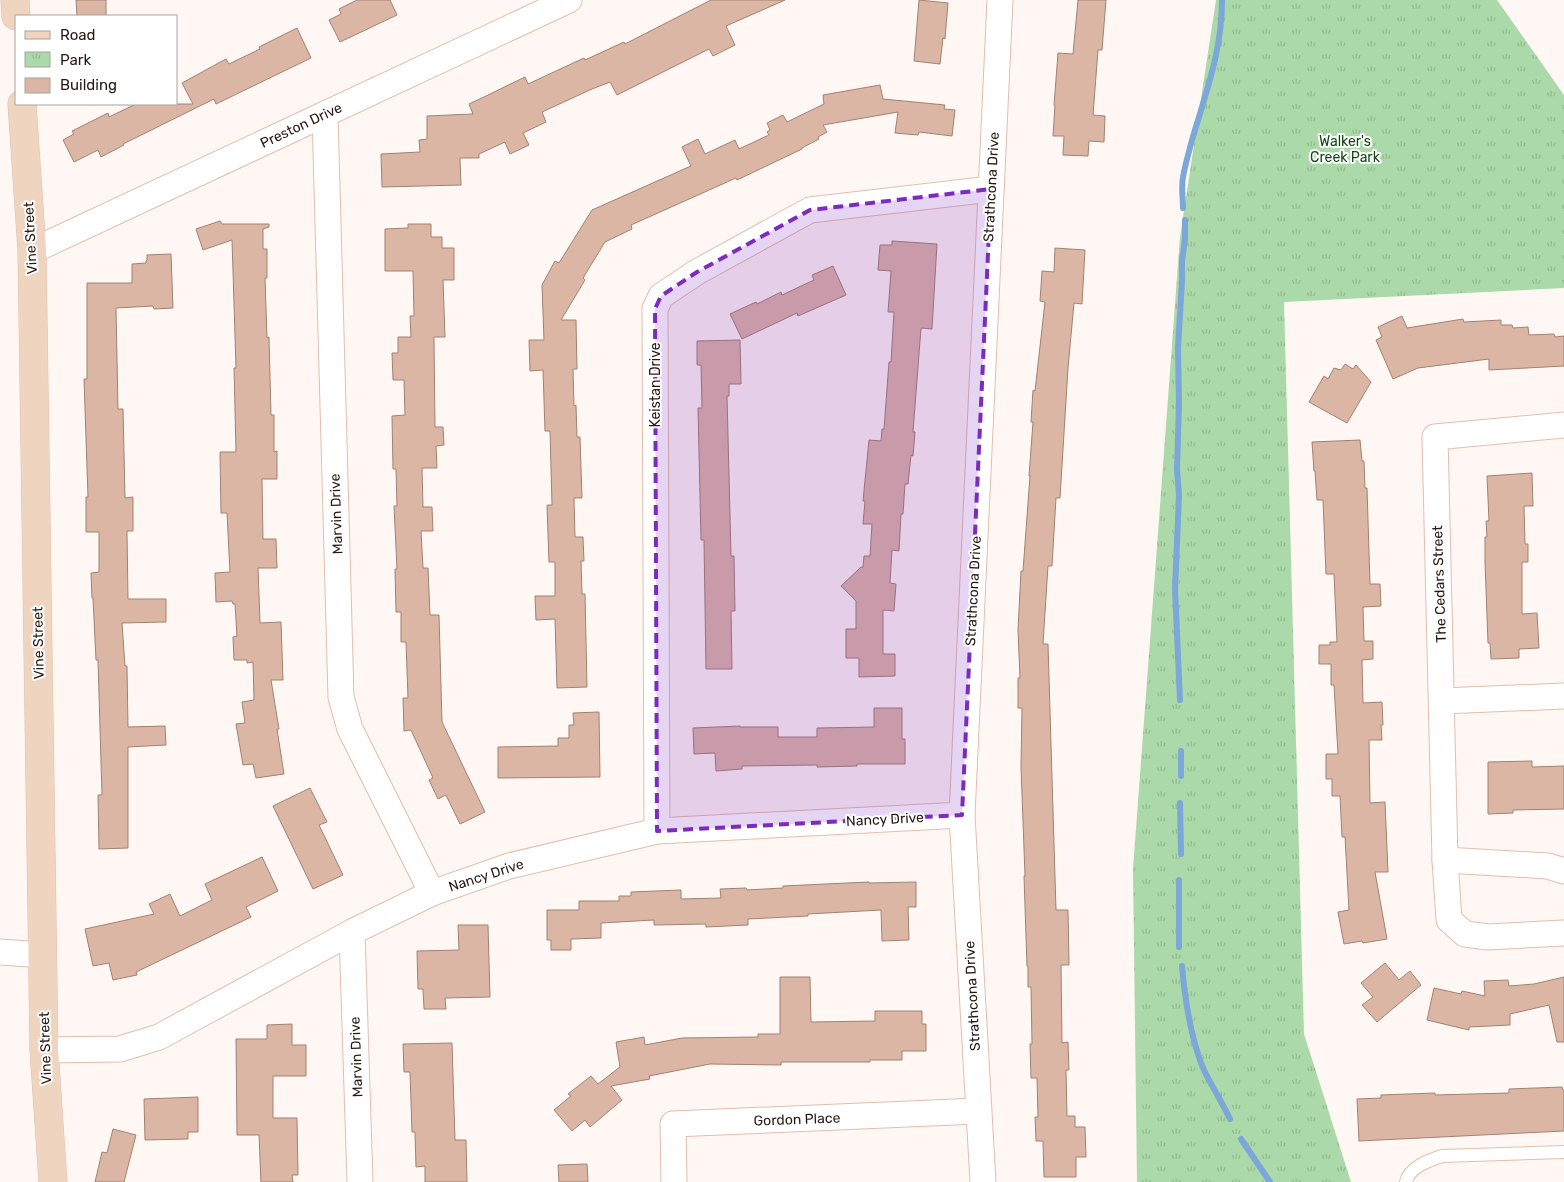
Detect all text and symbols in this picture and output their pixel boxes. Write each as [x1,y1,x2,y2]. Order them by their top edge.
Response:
legend [15,15,178,105]
text: Road [60,26,96,44]
text: Park [60,51,91,69]
text: Building [60,76,117,94]
street label: Preston Drive [258,99,345,152]
street label: Strathcona Drive [980,131,1003,242]
park label: Walker's Creek Park [1310,133,1381,166]
street label: Vine Street [20,201,41,275]
street label: Keistan Drive [647,342,664,428]
street label: Marvin Drive [327,473,346,555]
street label: The Cedars Street [1429,525,1450,643]
street label: Strathcona Drive [962,535,985,646]
street label: Vine Street [29,606,48,680]
street label: Nancy Drive [846,809,925,830]
street label: Nancy Drive [446,855,526,896]
street label: Strathcona Drive [961,940,984,1051]
street label: Vine Street [36,1011,55,1085]
street label: Marvin Drive [347,1016,366,1098]
street label: Gordon Place [753,1109,841,1130]

